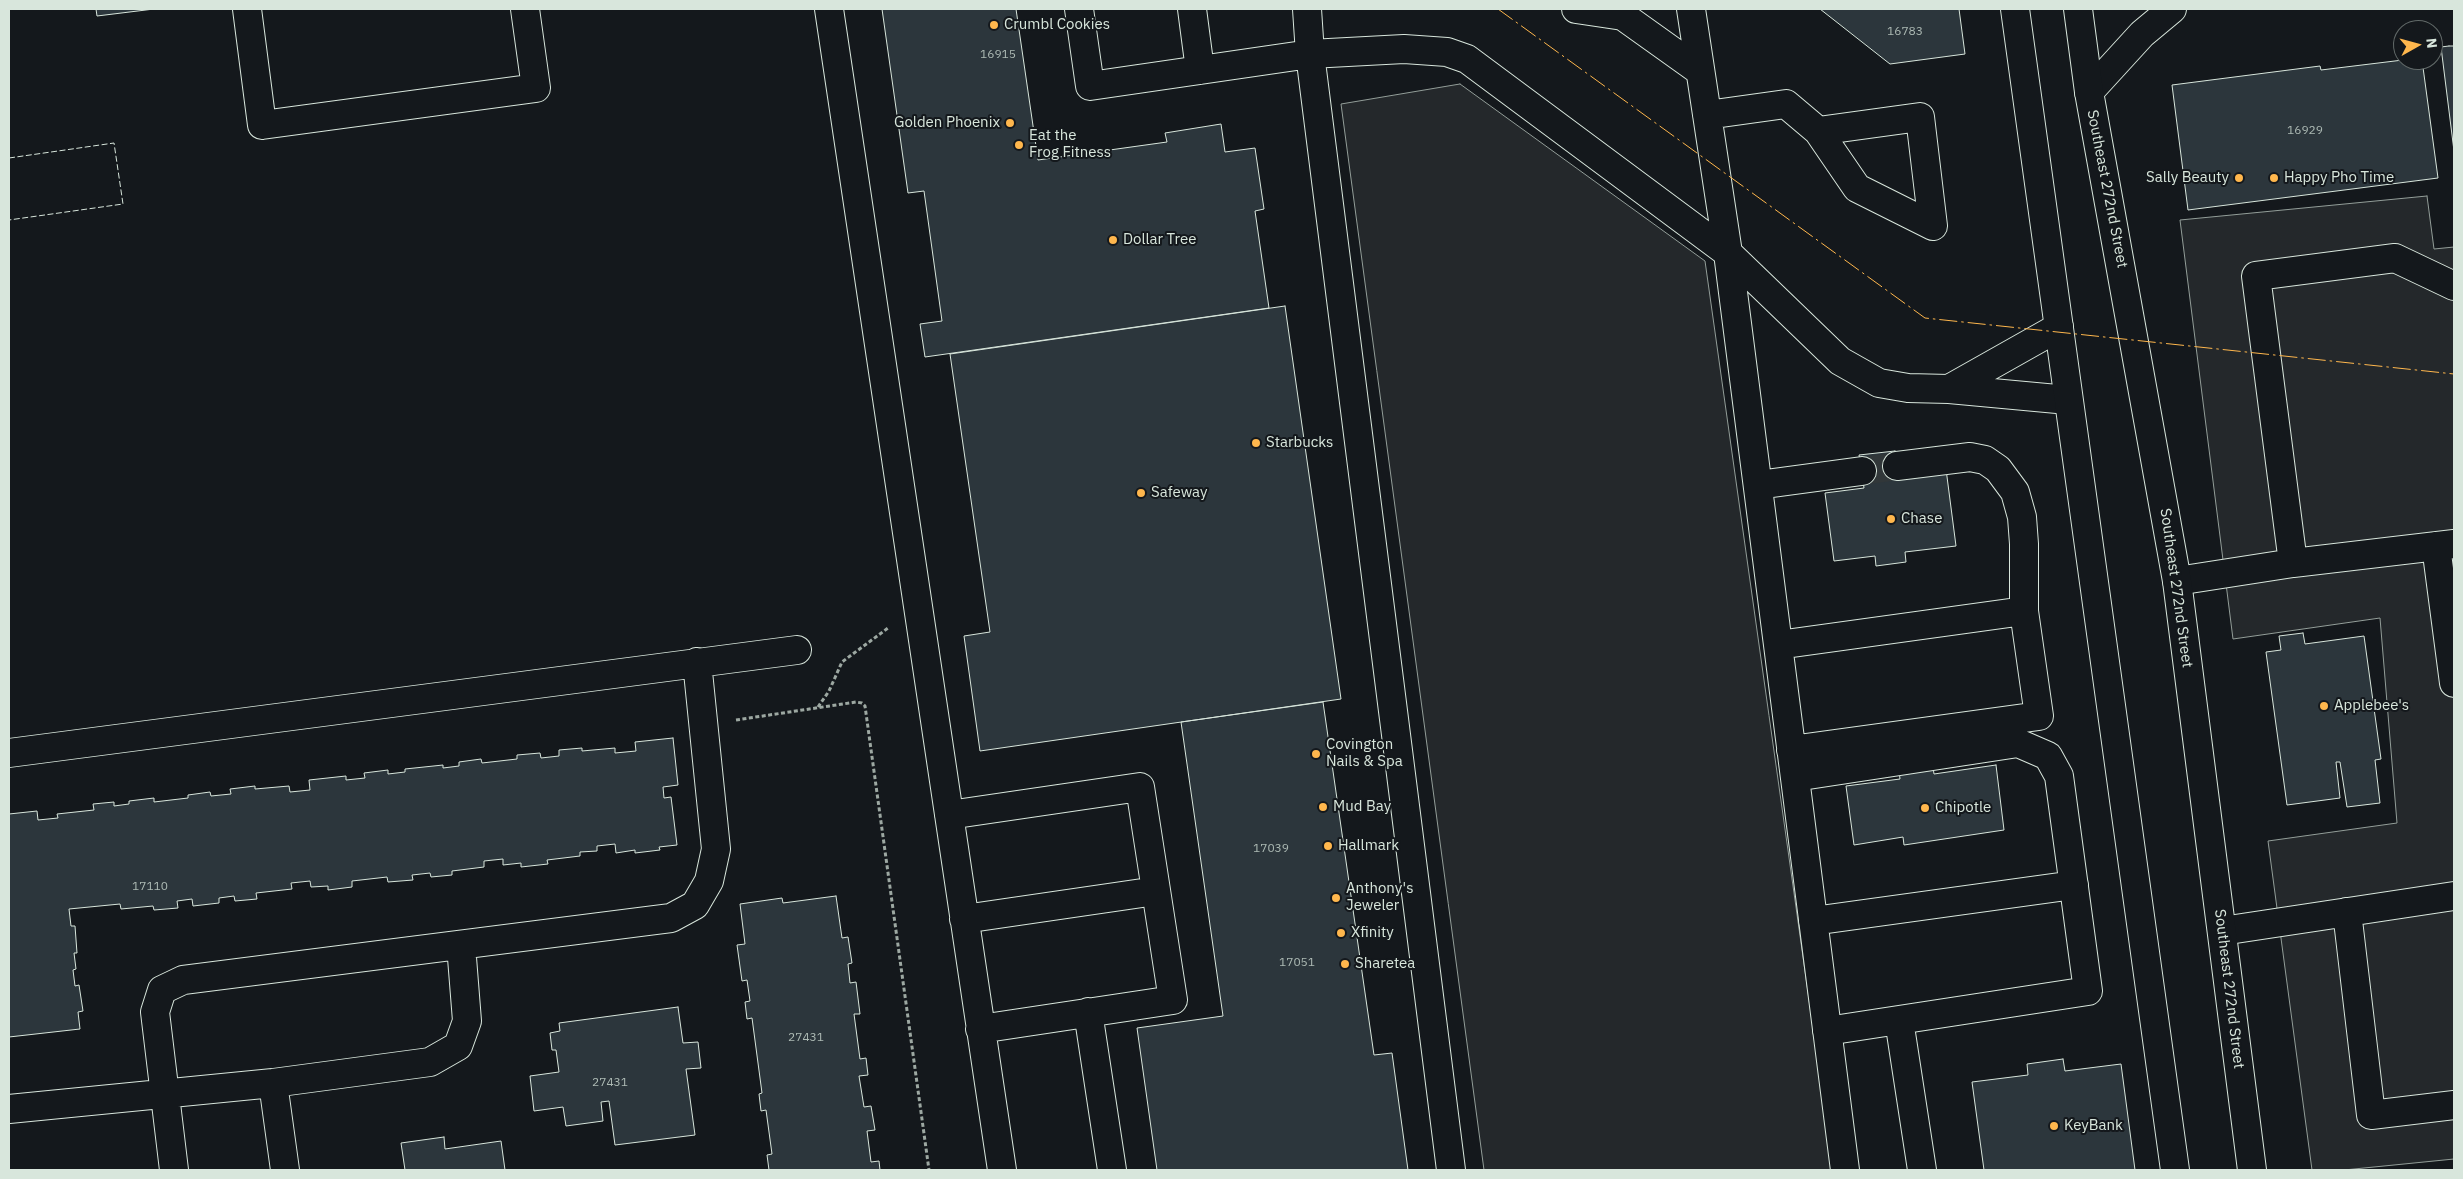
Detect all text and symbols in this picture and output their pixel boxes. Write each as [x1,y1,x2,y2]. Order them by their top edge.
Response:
place label: Crumbl Cookies [1004,16,1110,34]
marker: Crumbl Cookies [988,19,1000,31]
north arrow [2393,20,2443,70]
house number: 16783 [1887,25,1923,39]
text: N [2422,37,2441,49]
house number: 16915 [980,48,1016,62]
street label: Southeast 272nd Street [2083,108,2131,270]
place label: Golden Phoenix [894,114,1000,132]
marker: Golden Phoenix [1004,117,1016,129]
house number: 16929 [2287,124,2323,138]
place label: Eat the Frog Fitness [1029,127,1111,162]
marker: Eat the Frog Fitness [1013,139,1025,151]
place label: Sally Beauty [2146,169,2229,187]
place label: Happy Pho Time [2284,169,2394,187]
marker: Sally Beauty [2233,172,2245,184]
marker: Happy Pho Time [2268,172,2280,184]
place label: Dollar Tree [1123,231,1196,249]
marker: Dollar Tree [1107,234,1119,246]
place label: Starbucks [1266,434,1333,452]
marker: Starbucks [1250,437,1262,449]
place label: Safeway [1151,484,1207,502]
marker: Safeway [1135,487,1147,499]
street label: Southeast 272nd Street [2156,507,2196,669]
place label: Chase [1901,510,1942,528]
marker: Chase [1885,513,1897,525]
place label: Applebee's [2334,697,2409,715]
marker: Applebee's [2318,700,2330,712]
place label: Covington Nails & Spa [1326,736,1403,771]
marker: Covington Nails & Spa [1310,748,1322,760]
place label: Mud Bay [1333,798,1391,816]
place label: Chipotle [1935,799,1991,817]
marker: Mud Bay [1317,801,1329,813]
marker: Chipotle [1919,802,1931,814]
place label: Hallmark [1338,837,1399,855]
marker: Hallmark [1322,840,1334,852]
house number: 17039 [1253,842,1289,856]
house number: 17110 [132,880,168,894]
place label: Anthony's Jeweler [1346,880,1413,915]
marker: Anthony's Jeweler [1330,892,1342,904]
street label: Southeast 272nd Street [2210,908,2248,1070]
place label: Xfinity [1351,924,1394,942]
marker: Xfinity [1335,927,1347,939]
place label: Sharetea [1355,955,1415,973]
house number: 17051 [1279,956,1315,970]
marker: Sharetea [1339,958,1351,970]
house number: 27431 [788,1031,824,1045]
house number: 27431 [592,1076,628,1090]
place label: KeyBank [2064,1117,2123,1135]
marker: KeyBank [2048,1120,2060,1132]

